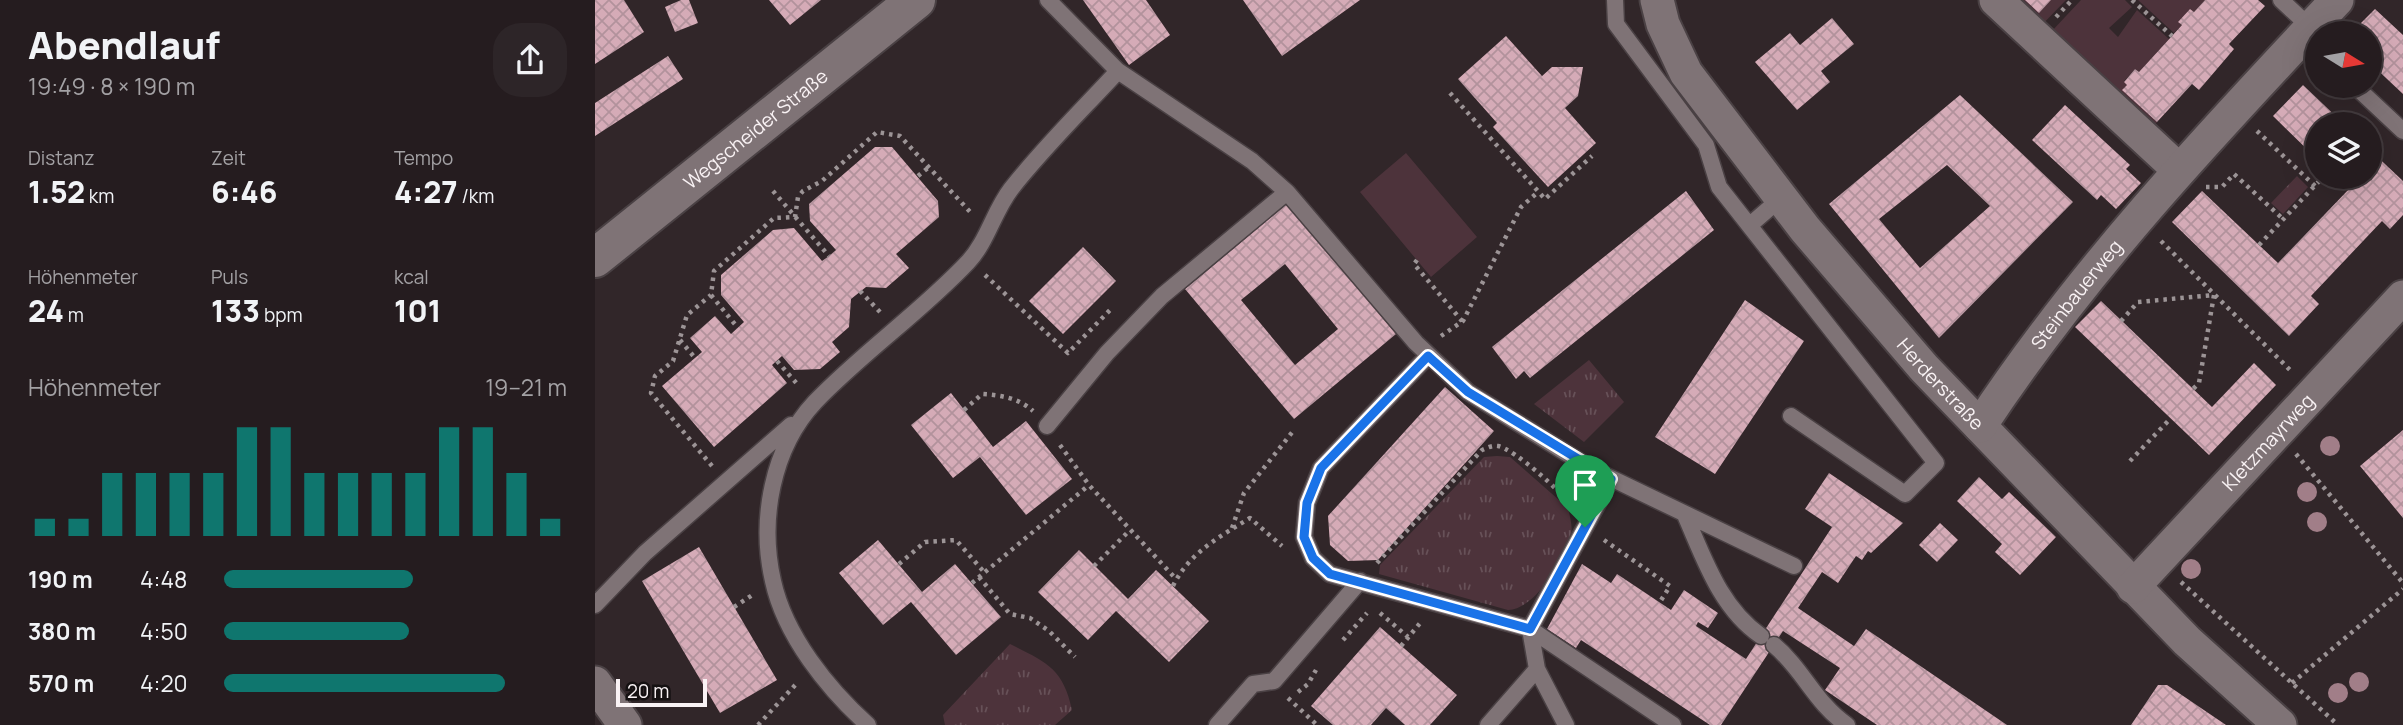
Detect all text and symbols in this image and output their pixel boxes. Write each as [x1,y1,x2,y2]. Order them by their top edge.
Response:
text: Abendlauf [28,18,220,70]
north arrow [2305,21,2382,98]
map controls [2305,21,2382,189]
button: share [493,23,567,97]
street label: Wegscheider Straße [678,63,833,195]
text: 19:49 · 8 × 190 m [28,70,195,102]
button: layers [2305,112,2382,189]
text: Distanz [28,145,95,171]
text: Zeit [211,145,246,171]
text: Tempo [394,145,453,171]
text: 1.52 [28,171,85,212]
text: 6:46 [211,171,277,212]
text: 4:27 [394,171,458,212]
text: km [85,183,114,209]
text: /km [458,183,494,209]
street label: Steinbauerweg [2025,234,2128,355]
text: Höhenmeter [28,264,138,290]
text: Puls [211,264,248,290]
text: kcal [394,264,429,290]
text: 24 [28,290,64,331]
text: 133 [211,290,260,331]
text: 101 [394,290,441,331]
text: m [64,302,84,328]
text: bpm [260,302,303,328]
street label: Herderstraße [1891,333,1990,436]
text: Höhenmeter [28,371,161,403]
text: 19–21 m [485,371,567,403]
street label: Kletzmayrweg [2216,388,2320,496]
pin [1555,455,1615,527]
icon: arrive [1566,466,1604,504]
text: 190 m [28,563,93,595]
text: 4:48 [140,563,187,595]
text: 380 m [28,615,96,647]
text: 4:50 [140,615,188,647]
text: 570 m [28,667,94,699]
text: 4:20 [140,667,188,699]
scale bar [616,676,707,708]
text: 20 m [627,678,669,704]

